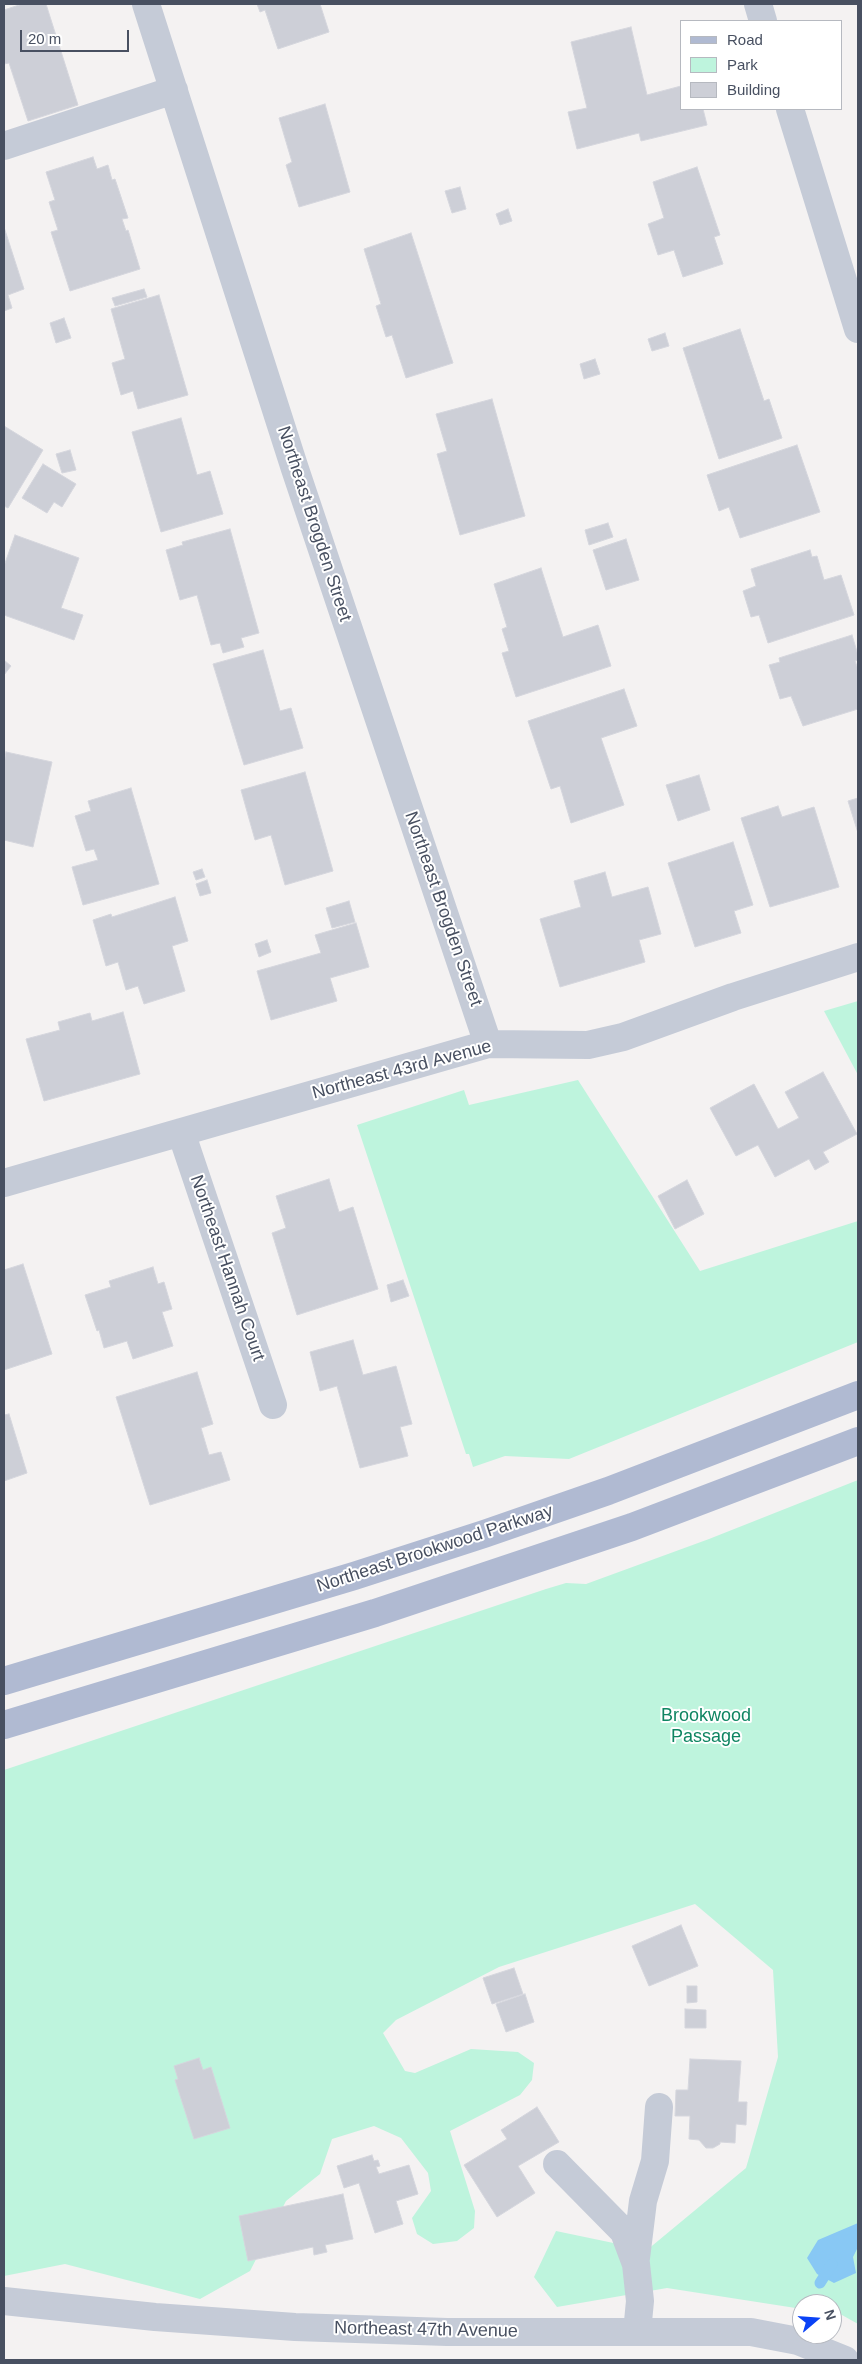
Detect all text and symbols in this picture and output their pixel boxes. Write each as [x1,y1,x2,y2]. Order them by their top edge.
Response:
scale bar [22,20,131,52]
legend [680,20,842,110]
text: 20 m [28,30,61,47]
text: Road [727,31,763,48]
text: Park [727,56,758,73]
text: Building [727,81,780,98]
street label: Northeast Brogden Street [272,424,356,624]
street label: Northeast Brogden Street [400,809,486,1009]
street label: Northeast 43rd Avenue [310,1036,494,1104]
street label: Northeast Hannah Court [185,1172,269,1364]
street label: Northeast Brookwood Parkway [314,1501,556,1597]
park label: Brookwood Passage [661,1705,751,1748]
north arrow [792,2294,842,2344]
text: N [821,2307,839,2322]
street label: Northeast 47th Avenue [334,2318,518,2342]

